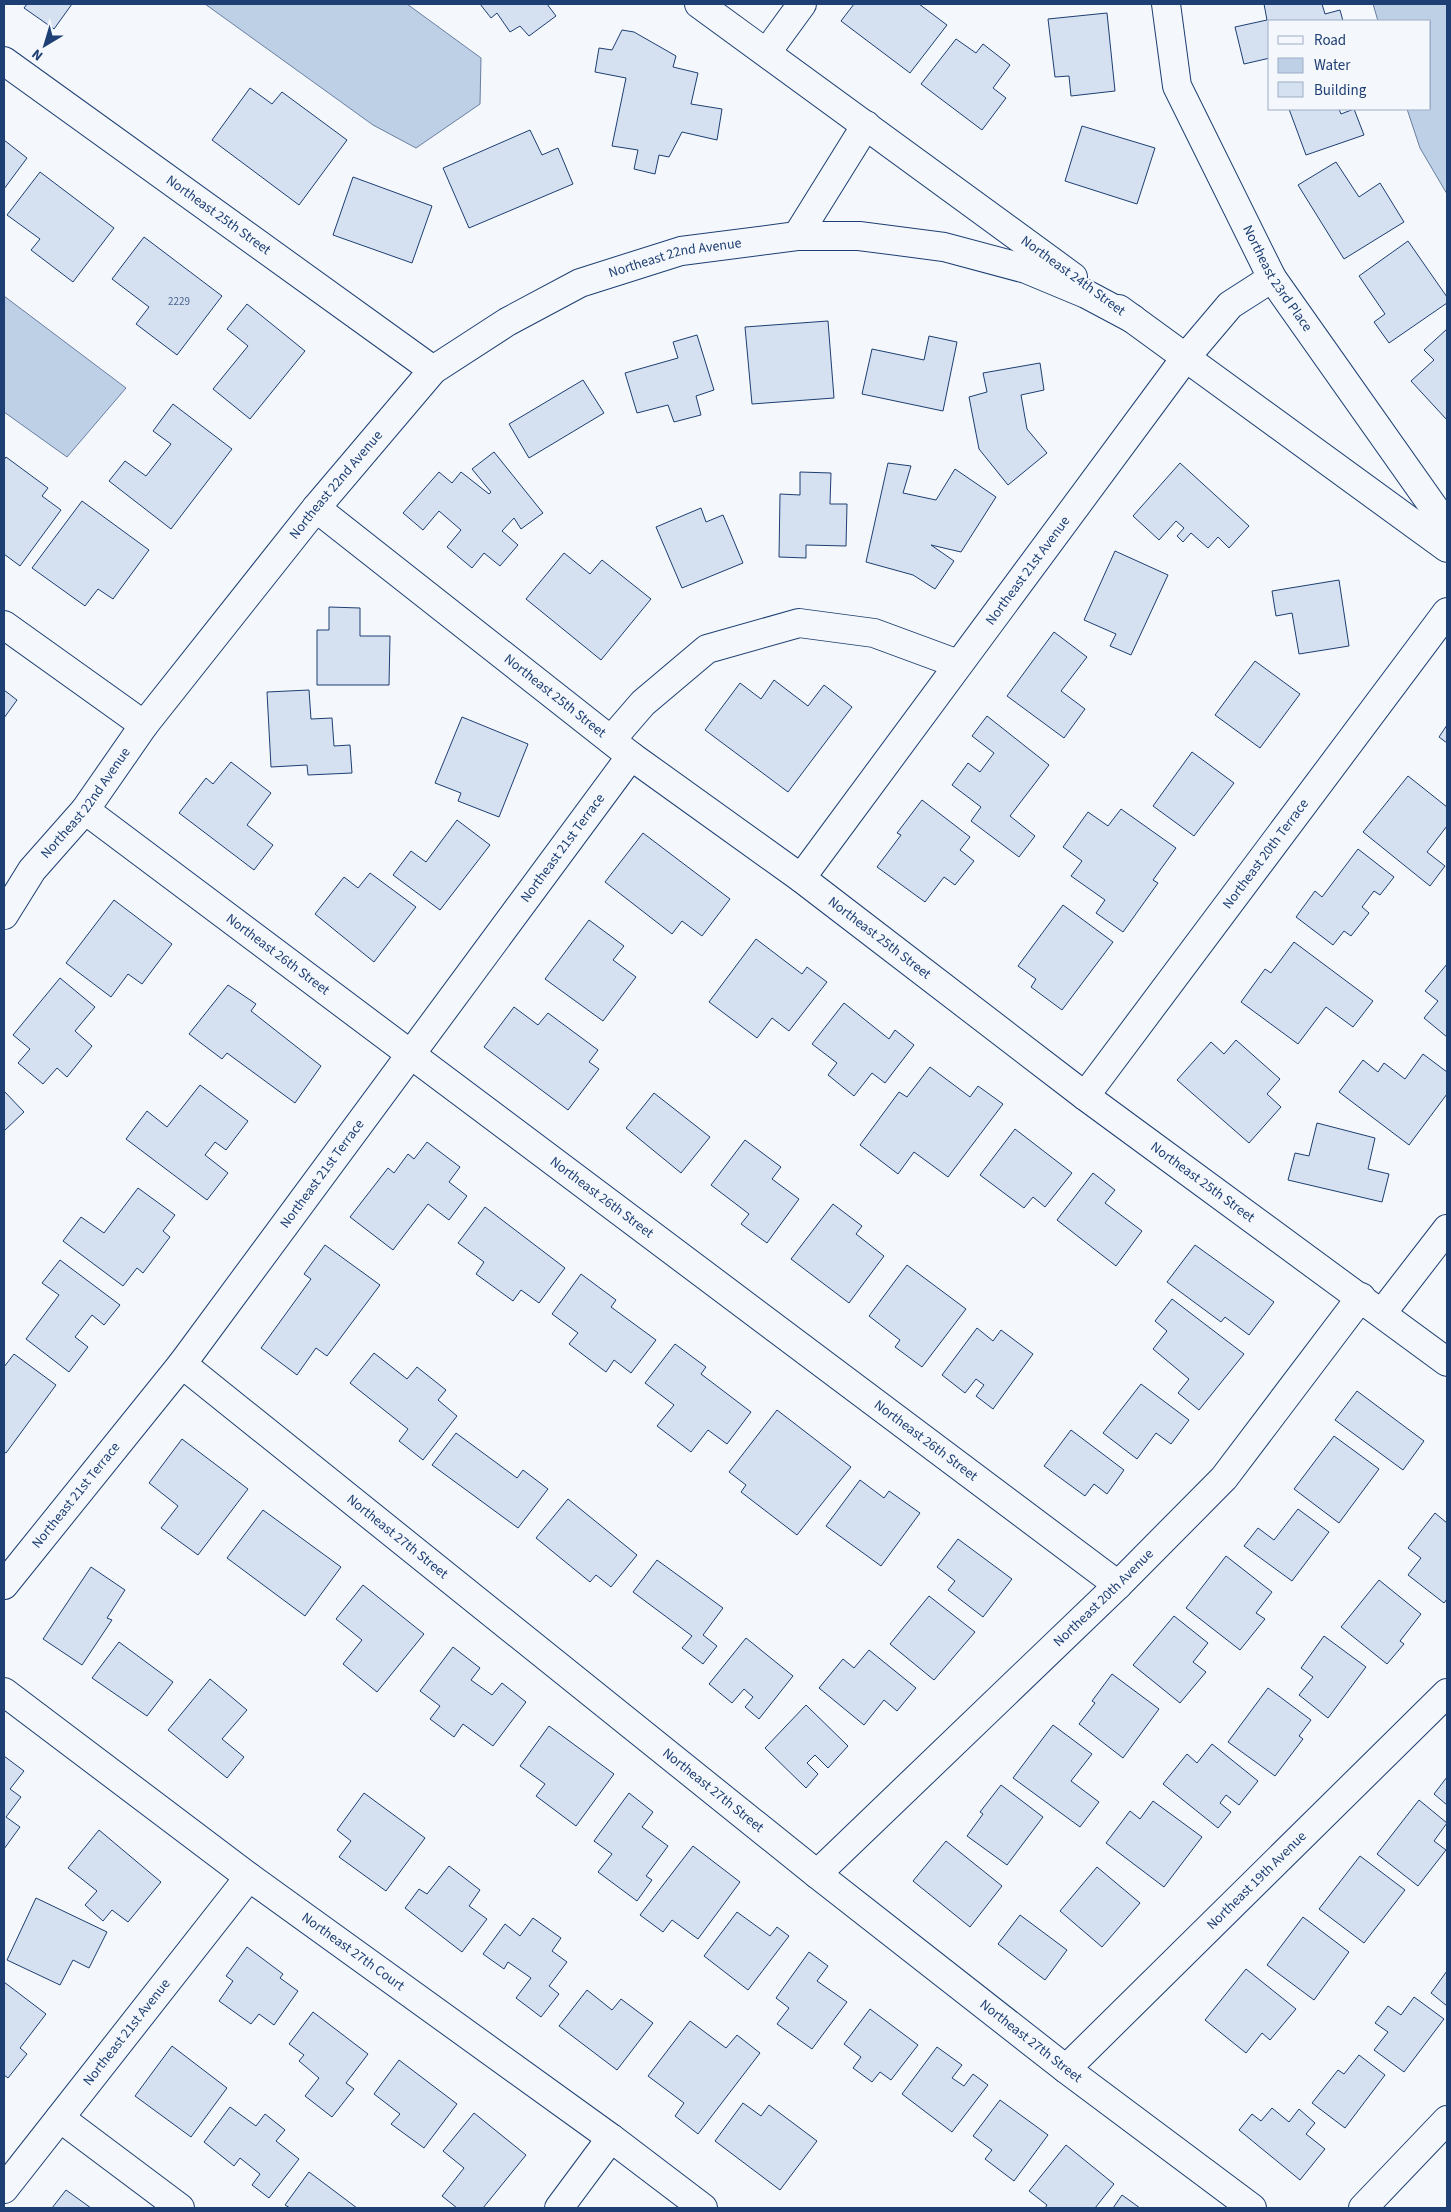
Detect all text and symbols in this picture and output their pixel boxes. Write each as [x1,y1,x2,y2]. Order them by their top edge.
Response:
north arrow [20,20,70,70]
legend [1268,20,1431,110]
text: Road [1314,30,1346,51]
text: N [28,44,47,65]
text: Water [1314,55,1351,76]
text: Building [1314,80,1367,101]
street label: Northeast 25th Street [162,171,275,260]
street label: Northeast 23rd Place [1237,222,1317,336]
street label: Northeast 24th Street [1017,231,1130,321]
street label: Northeast 22nd Avenue [606,233,743,283]
house number: 2229 [168,294,190,309]
street label: Northeast 22nd Avenue [285,426,387,544]
street label: Northeast 21st Avenue [981,512,1075,629]
street label: Northeast 25th Street [500,650,610,743]
street label: Northeast 22nd Avenue [36,743,135,863]
street label: Northeast 21st Terrace [516,790,610,907]
street label: Northeast 20th Terrace [1218,795,1314,913]
street label: Northeast 25th Street [824,892,935,984]
street label: Northeast 26th Street [222,909,334,1000]
street label: Northeast 21st Terrace [275,1115,369,1233]
street label: Northeast 25th Street [1146,1137,1259,1228]
street label: Northeast 26th Street [546,1152,658,1243]
street label: Northeast 26th Street [870,1395,982,1486]
street label: Northeast 21st Terrace [27,1438,125,1553]
street label: Northeast 27th Street [342,1490,452,1584]
street label: Northeast 20th Avenue [1049,1544,1158,1652]
street label: Northeast 27th Street [658,1743,768,1838]
street label: Northeast 19th Avenue [1202,1827,1311,1935]
street label: Northeast 27th Court [297,1908,409,1996]
street label: Northeast 21st Avenue [79,1975,175,2090]
street label: Northeast 27th Street [975,1995,1086,2088]

